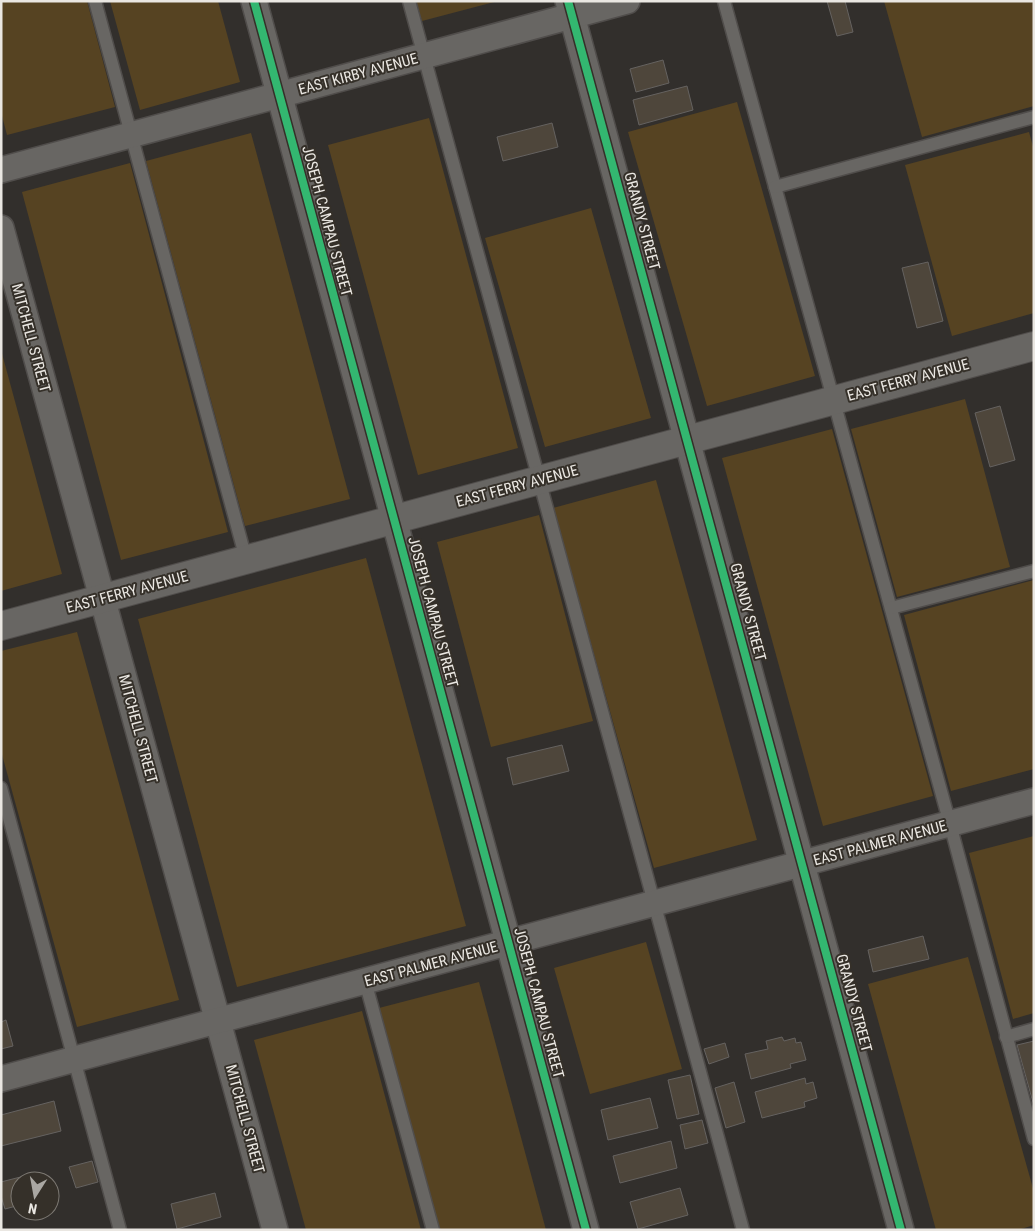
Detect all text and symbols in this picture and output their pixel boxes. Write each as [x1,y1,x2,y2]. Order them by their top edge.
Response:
street label: EAST KIRBY AVENUE [296,49,420,99]
street label: JOSEPH CAMPAU STREET [298,144,356,298]
street label: GRANDY STREET [620,170,664,272]
street label: MITCHELL STREET [8,282,54,395]
street label: EAST FERRY AVENUE [845,355,971,405]
street label: EAST FERRY AVENUE [454,461,580,511]
street label: JOSEPH CAMPAU STREET [404,535,462,689]
street label: GRANDY STREET [726,561,770,663]
street label: EAST FERRY AVENUE [64,567,190,617]
street label: MITCHELL STREET [115,673,161,786]
street label: EAST PALMER AVENUE [811,817,949,869]
street label: JOSEPH CAMPAU STREET [510,926,568,1080]
street label: EAST PALMER AVENUE [362,938,500,990]
street label: GRANDY STREET [832,952,876,1054]
street label: MITCHELL STREET [222,1063,268,1176]
north arrow [10,1171,60,1221]
text: N [27,1200,38,1217]

